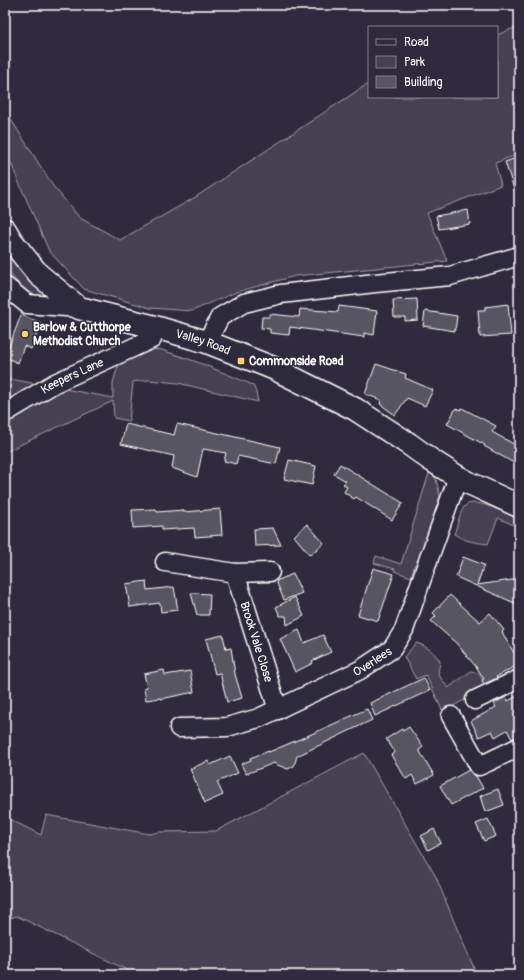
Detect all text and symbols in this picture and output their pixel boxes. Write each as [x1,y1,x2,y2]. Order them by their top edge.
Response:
legend [368,26,498,98]
text: Road [404,35,429,50]
text: Park [404,55,425,70]
text: Building [404,75,443,90]
place label: Barlow & Cutthorpe Methodist Church [33,320,132,349]
street label: Valley Road [174,326,233,359]
marker: Barlow & Cutthorpe Methodist Church [20,329,30,339]
place label: Commonside Road [249,354,344,369]
street label: Keepers Lane [38,355,106,398]
marker: Commonside Road [236,356,246,366]
street label: Brook Vale Close [236,600,276,684]
street label: Overlees [351,644,395,680]

